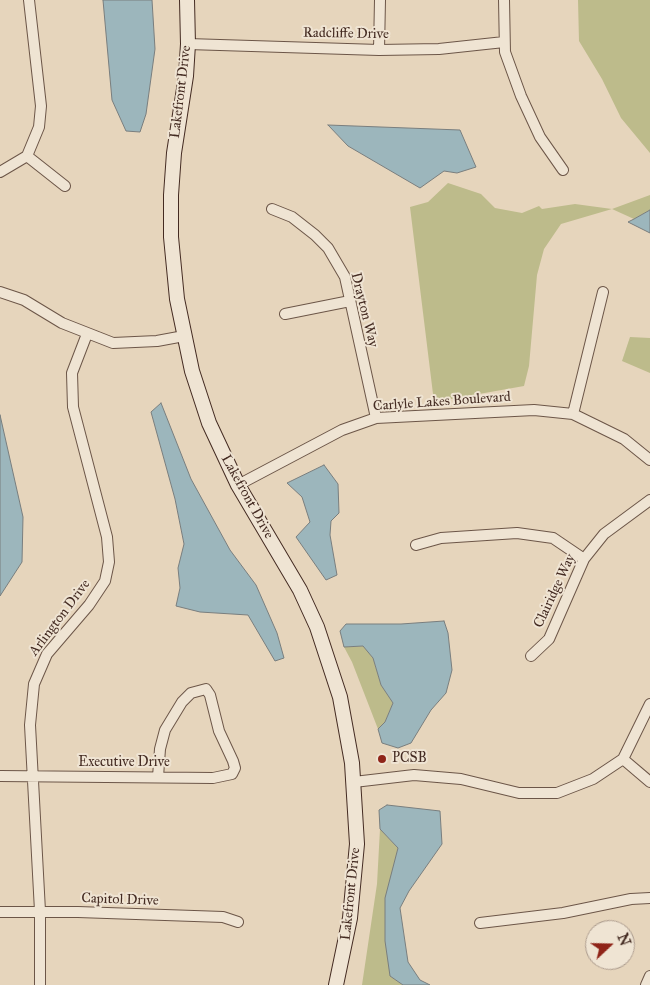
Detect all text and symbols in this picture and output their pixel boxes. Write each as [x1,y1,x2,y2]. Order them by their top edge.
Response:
street label: Radcliffe Drive [303,25,389,43]
street label: Lakefront Drive [167,45,195,139]
street label: Drayton Way [347,271,381,349]
street label: Carlyle Lakes Boulevard [373,389,511,415]
street label: Lakefront Drive [217,452,277,542]
street label: Clairidge Way [531,551,579,631]
street label: Arlington Drive [26,576,94,660]
place label: PCSB [392,751,427,767]
marker: PCSB [376,753,388,765]
street label: Executive Drive [78,755,170,771]
street label: Lakefront Drive [338,847,364,941]
street label: Capitol Drive [81,890,159,910]
north arrow [585,920,635,970]
text: N [613,931,634,948]

